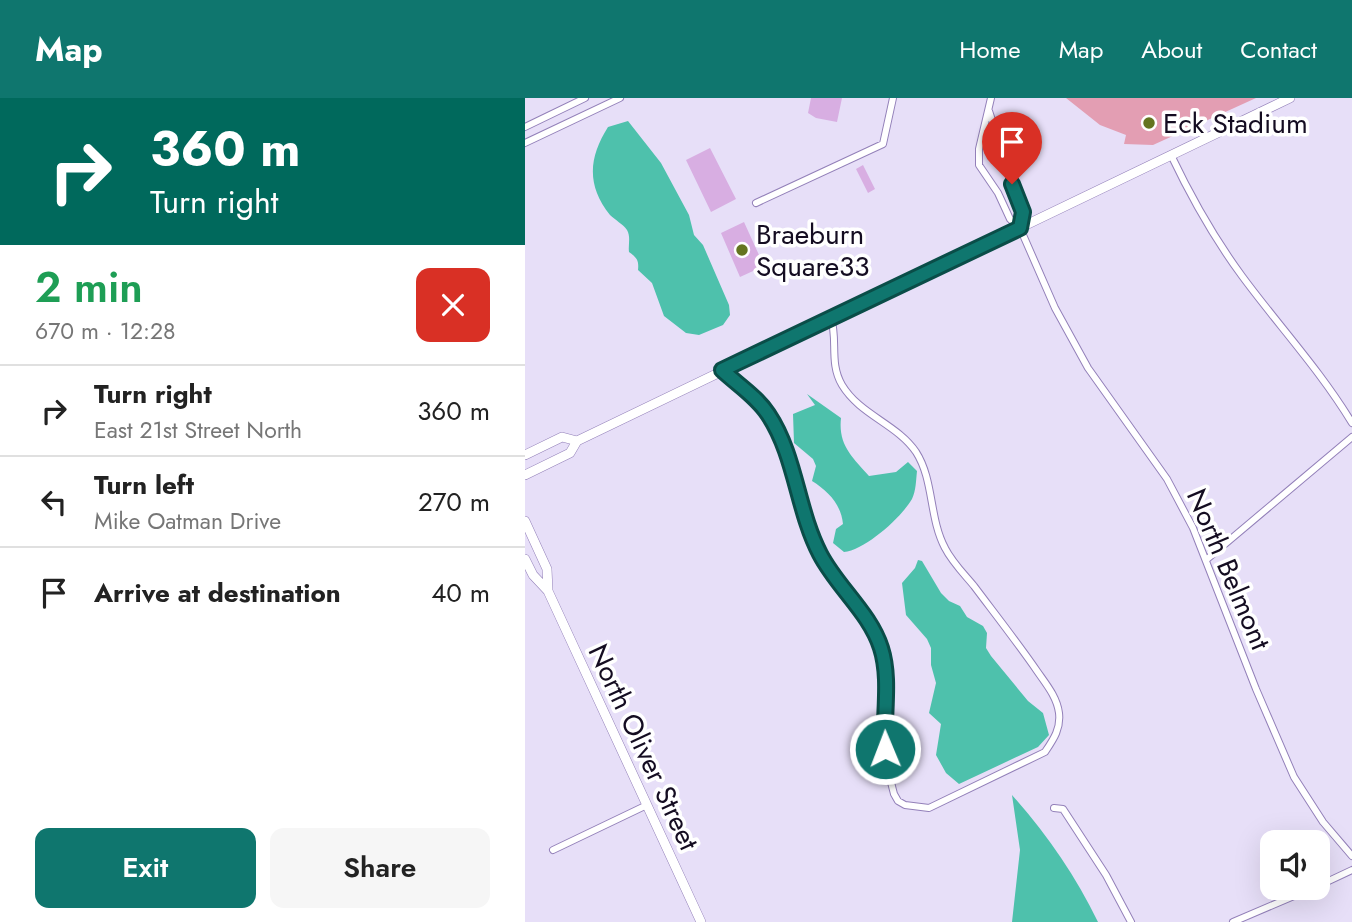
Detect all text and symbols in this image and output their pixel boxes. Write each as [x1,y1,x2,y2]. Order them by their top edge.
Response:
text: Map [35,26,103,73]
text: Home [959,32,1021,67]
text: Map [1059,32,1103,67]
text: About [1141,32,1202,67]
text: Contact [1240,32,1317,67]
place label: Eck Stadium [1163,103,1308,144]
pin [982,112,1042,184]
text: 360 m [150,114,301,184]
marker: Eck Stadium [1141,115,1157,131]
icon: arrive [993,123,1031,161]
icon: right [35,126,126,217]
text: Turn right [150,179,279,225]
place label: Braeburn Square33 [756,214,870,287]
marker: Braeburn Square33 [734,242,750,258]
text: 2 min [35,257,143,318]
button: close [416,268,490,342]
text: 670 m · 12:28 [35,314,176,348]
text: Turn right [94,375,212,413]
icon: right [35,392,73,430]
text: 360 m [417,392,490,430]
text: East 21st Street North [94,413,302,447]
text: Turn left [94,466,194,504]
street label: North Belmont [1176,482,1281,656]
icon: left [35,483,73,521]
text: 270 m [418,483,490,521]
text: Mike Oatman Drive [94,504,281,538]
icon: arrive [35,574,73,612]
text: Arrive at destination [94,574,341,612]
text: 40 m [431,574,490,612]
street label: North Oliver Street [578,637,709,857]
position arrow [848,712,922,786]
button: Exit [35,828,256,908]
button: Share [270,828,490,908]
map controls [1260,830,1330,900]
button: sound [1260,830,1330,900]

